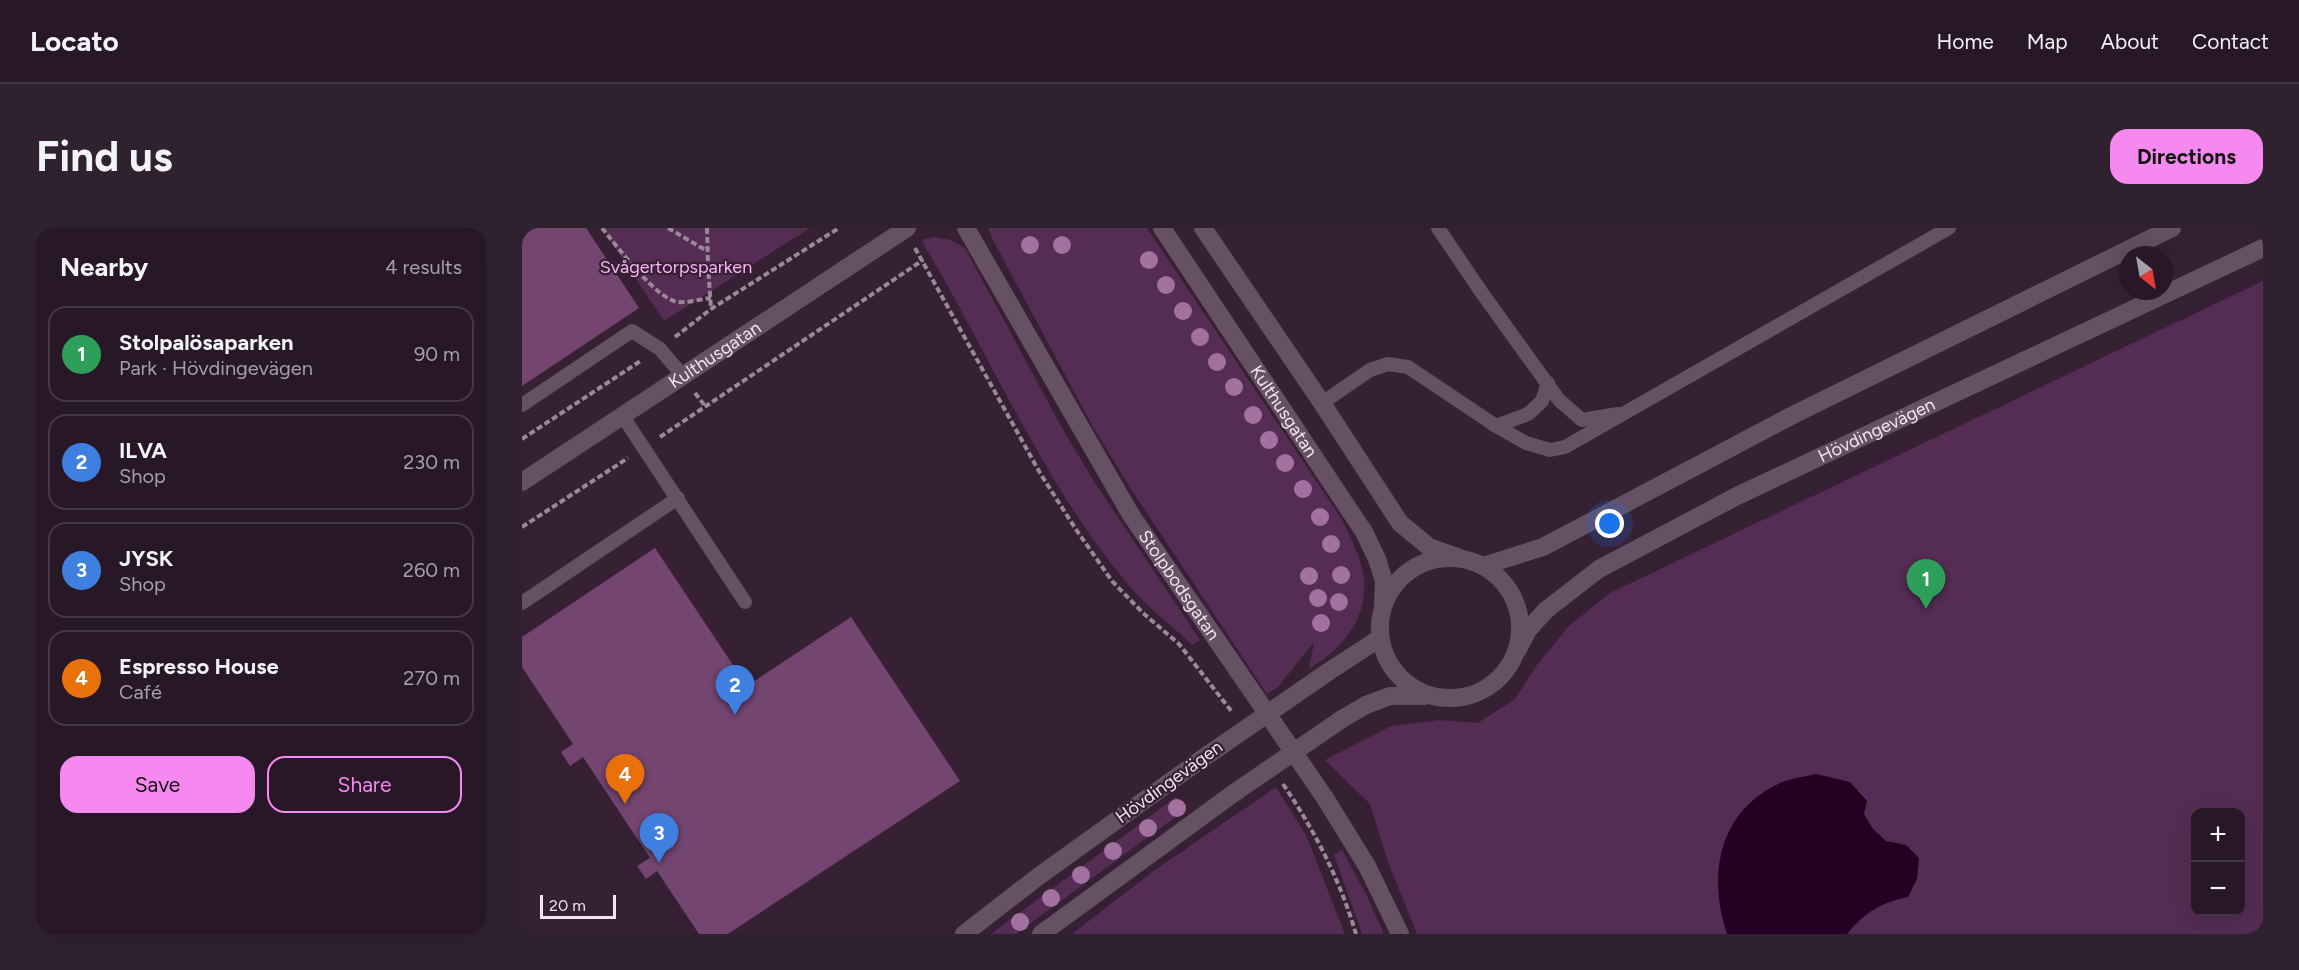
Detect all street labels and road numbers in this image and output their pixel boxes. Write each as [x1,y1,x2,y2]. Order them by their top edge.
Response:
street label: Kulthusgatan [665,316,765,393]
street label: Kulthusgatan [1245,361,1322,461]
street label: Hövdingevägen [1814,393,1939,467]
street label: Stolpbodsgatan [1134,526,1224,644]
street label: Hövdingevägen [1111,736,1227,828]

